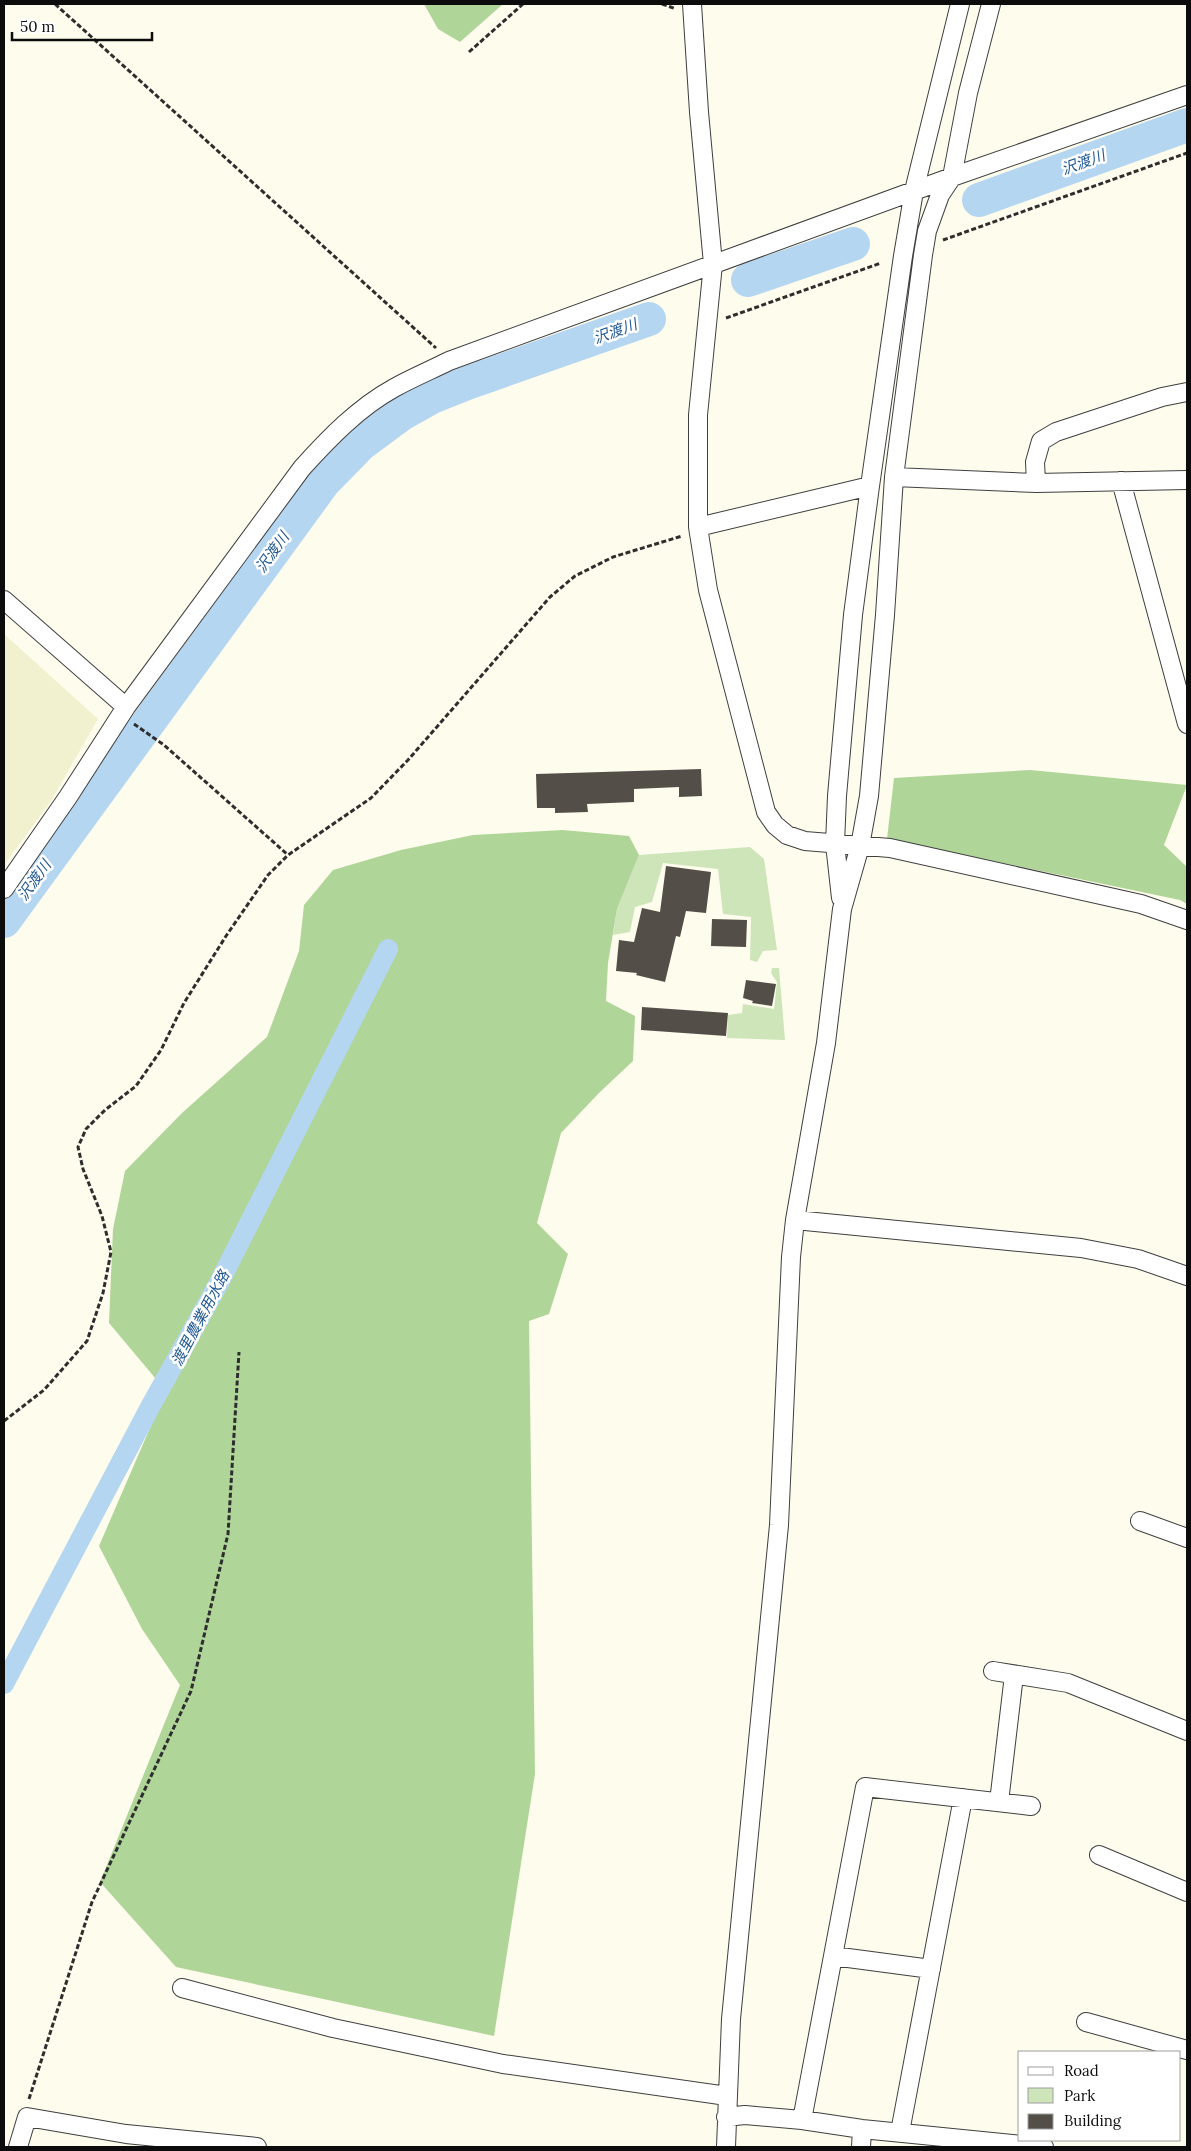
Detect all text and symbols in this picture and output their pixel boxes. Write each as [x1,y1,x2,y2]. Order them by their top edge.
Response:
scale bar [12,10,152,42]
text: 50 m [20,17,55,36]
water label: 沢渡川 [1059,145,1109,179]
water label: 沢渡川 [591,314,641,348]
water label: 沢渡川 [251,527,294,576]
water label: 沢渡川 [13,855,56,904]
water label: 渡里農業用水路 [167,1265,234,1369]
legend [1018,2051,1181,2141]
text: Road [1064,2061,1099,2080]
text: Park [1064,2086,1095,2105]
text: Building [1064,2111,1122,2130]

